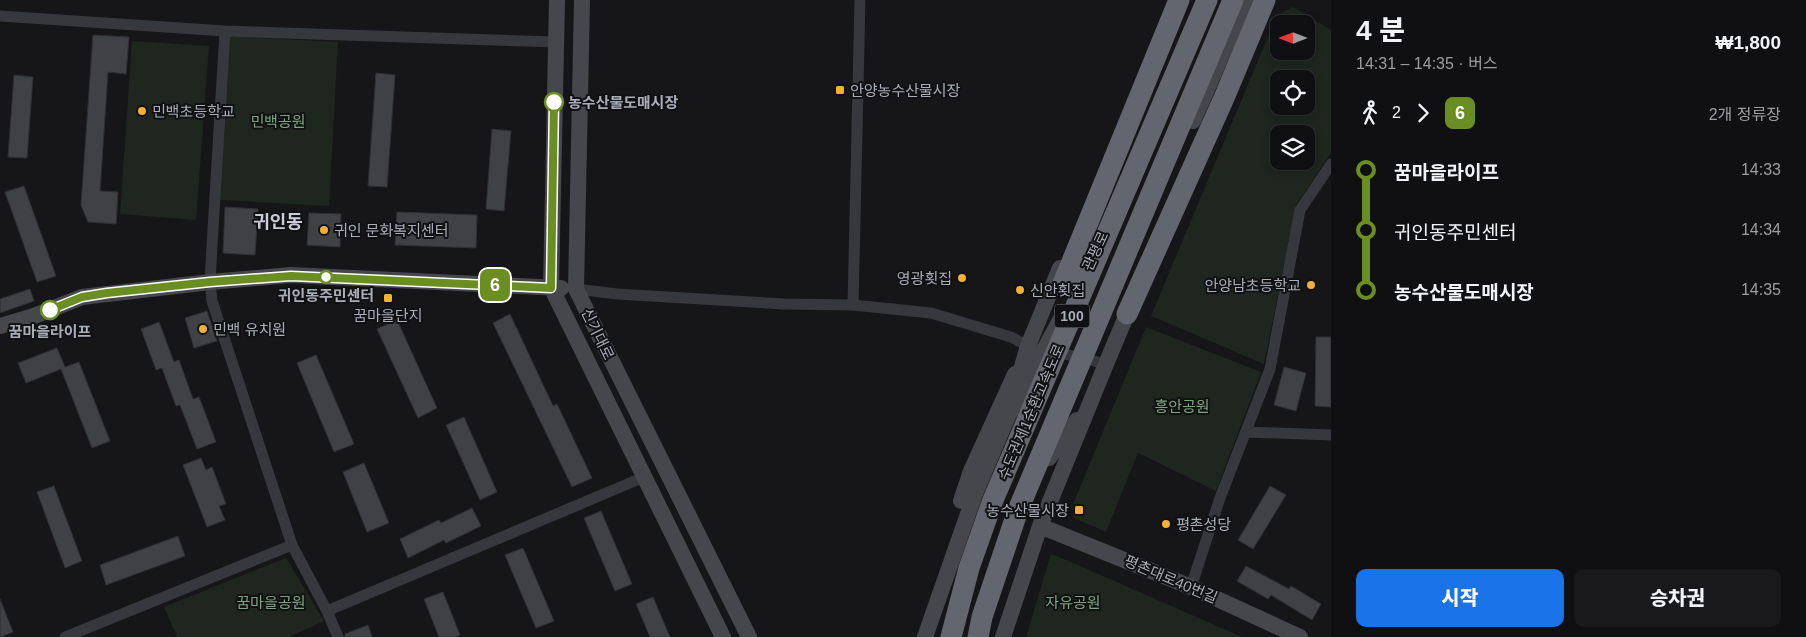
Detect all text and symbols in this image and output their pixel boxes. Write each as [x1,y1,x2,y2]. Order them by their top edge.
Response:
north arrow [1270,15,1315,60]
map controls [1270,15,1315,170]
text: 4 분 [1356,15,1405,46]
text: ₩1,800 [1716,32,1781,53]
text: 14:31 – 14:35 · 버스 [1356,55,1498,72]
button: locate [1270,70,1315,115]
place label: 안양농수산물시장 [850,82,961,99]
marker: 안양농수산물시장 [834,84,846,96]
marker: 농수산물도매시장 [544,92,564,112]
place label: 농수산물도매시장 [568,94,679,111]
icon: walk [1356,99,1384,127]
icon: forward [1409,99,1437,127]
place label: 민백초등학교 [152,103,235,120]
text: 6 [1455,103,1465,123]
text: 2 [1392,104,1401,121]
marker: 민백초등학교 [136,105,148,117]
text: 2개 정류장 [1709,106,1781,123]
park label: 민백공원 [250,113,306,130]
button: layers [1270,125,1315,170]
text: 14:33 [1741,161,1781,178]
text: 꿈마을라이프 [1394,162,1499,183]
district label: 귀인동 [253,212,303,232]
text: 14:34 [1741,221,1781,238]
place label: 귀인 문화복지센터 [334,222,449,239]
text: 귀인동주민센터 [1394,222,1516,243]
marker: 귀인 문화복지센터 [318,224,330,236]
street label: 관평로 [1079,229,1111,273]
line badge: 6 [479,269,511,301]
marker: 귀인동주민센터 [319,270,333,284]
place label: 영광횟집 [897,270,952,287]
marker: 영광횟집 [956,272,968,284]
text: 6 [490,275,500,295]
place label: 안양남초등학교 [1204,277,1301,294]
marker: 안양남초등학교 [1305,279,1317,291]
text: 14:35 [1741,281,1781,298]
place label: 신안횟집 [1030,282,1085,299]
text: 농수산물도매시장 [1394,282,1534,303]
marker: 신안횟집 [1014,284,1026,296]
place label: 귀인동주민센터 [278,287,374,304]
marker: 꿈마을단지 [382,292,394,304]
marker: 꿈마을라이프 [40,300,60,320]
road number: 100 [1054,304,1090,328]
street label: 신기대로 [578,305,618,363]
place label: 꿈마을단지 [353,307,423,324]
place label: 민백 유치원 [213,321,286,338]
place label: 꿈마을라이프 [9,323,92,340]
marker: 민백 유치원 [197,323,209,335]
street label: 수도권제1순환고속도로 [995,341,1067,483]
park label: 흥안공원 [1154,398,1210,415]
place label: 농수산물시장 [986,502,1069,519]
marker: 농수산물시장 [1073,504,1085,516]
place label: 평촌성당 [1176,516,1231,533]
marker: 평촌성당 [1160,518,1172,530]
street label: 평촌대로40번길 [1122,552,1220,606]
button: 시작 [1356,569,1564,627]
button: 승차권 [1574,569,1781,627]
park label: 꿈마을공원 [236,594,306,611]
park label: 자유공원 [1045,594,1101,611]

